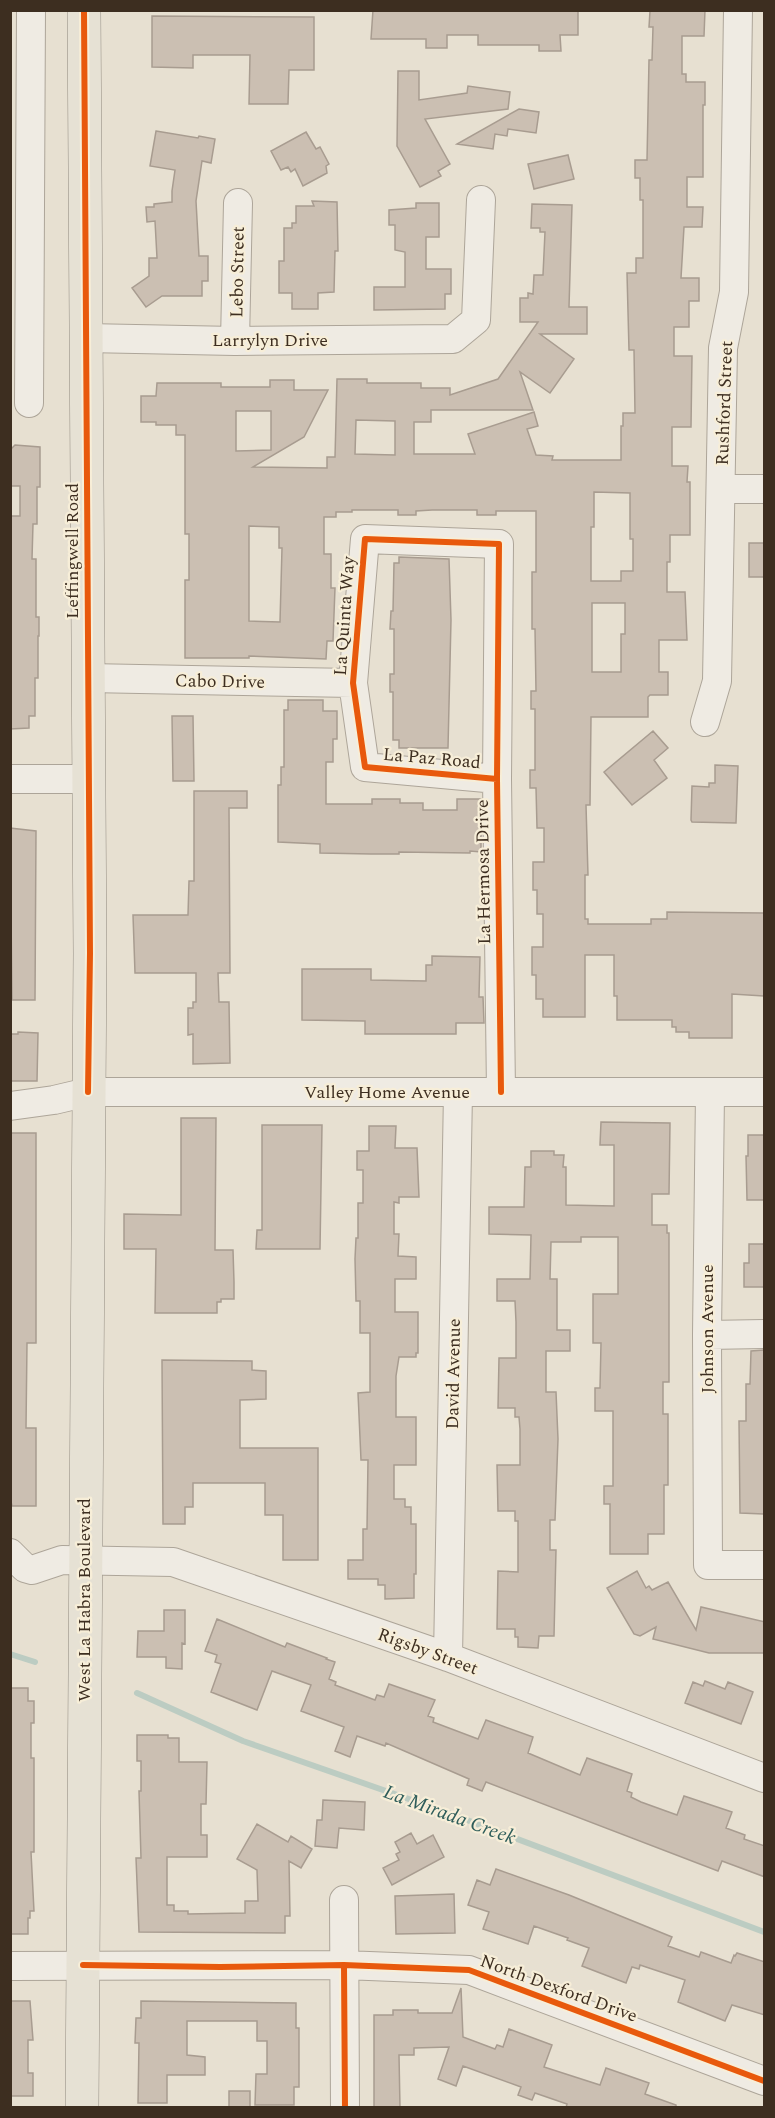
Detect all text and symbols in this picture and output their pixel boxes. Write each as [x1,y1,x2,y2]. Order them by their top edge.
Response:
street label: Lebo Street [223,226,252,318]
street label: Larrylyn Drive [212,327,328,354]
street label: Rushford Street [709,340,740,466]
street label: Leffingwell Road [59,483,86,619]
street label: La Quinta Way [327,554,362,677]
street label: Cabo Drive [175,667,265,696]
street label: La Paz Road [382,741,482,776]
street label: La Hermosa Drive [469,799,498,945]
street label: Valley Home Avenue [304,1079,470,1106]
street label: Johnson Avenue [694,1264,721,1394]
street label: David Avenue [439,1318,468,1430]
street label: West La Habra Boulevard [71,1498,98,1702]
street label: Rigsby Street [374,1621,482,1682]
water label: La Mirada Creek [379,1777,521,1853]
street label: North Dexford Drive [476,1947,641,2029]

